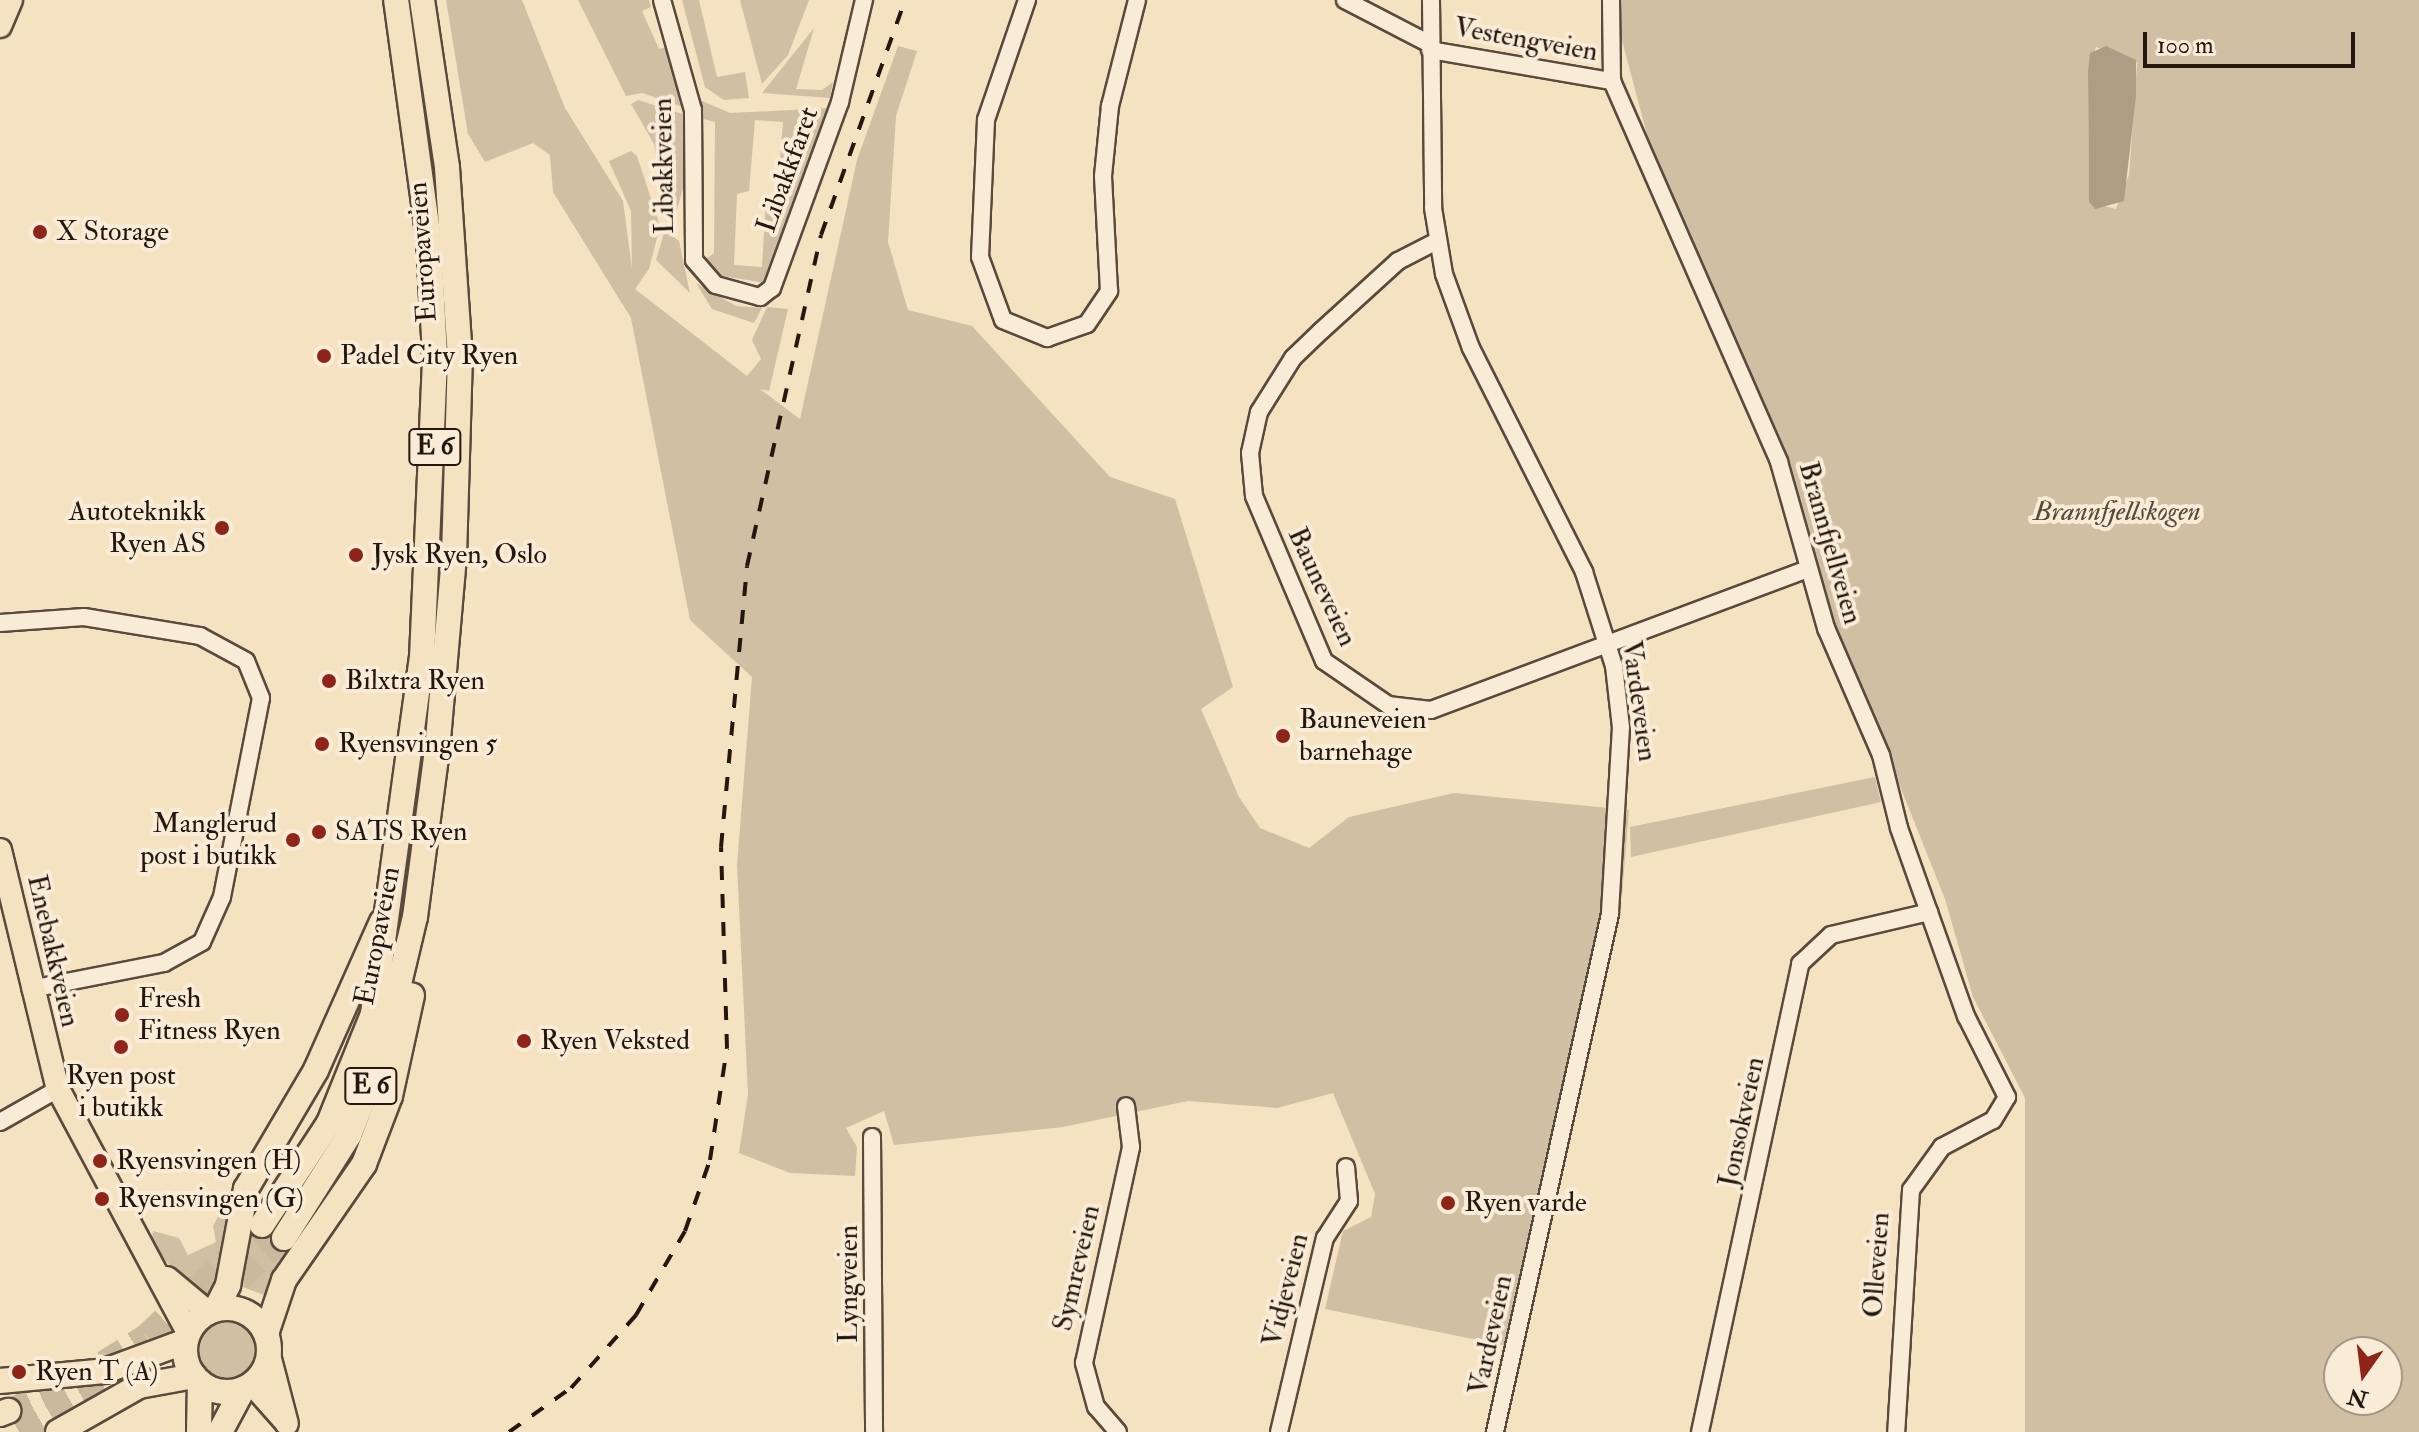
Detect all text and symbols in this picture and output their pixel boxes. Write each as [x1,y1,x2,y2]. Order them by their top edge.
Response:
street label: Vestengveien [1452,11,1600,69]
scale bar [2147,16,2359,66]
text: 100 m [2157,30,2214,61]
street label: Libakkveien [646,97,682,235]
street label: Libakkfaret [750,103,826,237]
street label: Europaveien [401,181,445,323]
place label: X Storage [56,215,169,249]
marker: X Storage [31,223,49,241]
place label: Padel City Ryen [340,339,518,373]
marker: Padel City Ryen [315,347,333,365]
road number: E 6 [407,425,463,469]
street label: Brannfjellveien [1791,458,1869,628]
place label: Autoteknikk Ryen AS [69,495,206,561]
park label: Brannfjellskogen [2033,495,2201,529]
marker: Autoteknikk Ryen AS [213,519,231,537]
street label: Bauneveien [1280,522,1364,652]
place label: Jysk Ryen, Oslo [372,538,547,572]
marker: Jysk Ryen, Oslo [347,546,365,564]
street label: Vardeveien [1614,638,1664,764]
place label: Bilxtra Ryen [345,664,485,698]
marker: Bilxtra Ryen [320,672,338,690]
place label: Bauneveien barnehage [1299,703,1426,769]
place label: Ryensvingen 5 [338,727,497,761]
marker: Bauneveien barnehage [1274,727,1292,745]
marker: Ryensvingen 5 [313,735,331,753]
place label: Manglerud post i butikk [140,807,277,873]
place label: SATS Ryen [335,815,467,849]
marker: SATS Ryen [310,823,328,841]
marker: Manglerud post i butikk [284,831,302,849]
street label: Europaveien [348,864,408,1008]
street label: Enebakkveien [19,872,87,1030]
place label: Fresh Fitness Ryen [138,982,281,1048]
marker: Fresh Fitness Ryen [113,1006,131,1024]
place label: Ryen Veksted [540,1024,690,1058]
marker: Ryen Veksted [515,1032,533,1050]
marker: Ryen post i butikk [112,1038,130,1056]
street label: Jonsokveien [1712,1054,1772,1190]
place label: Ryen post i butikk [66,1059,176,1125]
road number: E 6 [343,1064,399,1108]
place label: Ryensvingen (H) [116,1144,301,1178]
marker: Ryensvingen (H) [91,1152,109,1170]
place label: Ryensvingen (G) [118,1182,304,1216]
place label: Ryen varde [1464,1186,1587,1220]
marker: Ryensvingen (G) [93,1190,111,1208]
marker: Ryen varde [1439,1194,1457,1212]
street label: Symreveien [1046,1202,1108,1334]
street label: Olleveien [1857,1211,1897,1319]
street label: Lyngveien [832,1225,866,1343]
street label: Vidjeveien [1256,1230,1316,1350]
street label: Vardeveien [1462,1272,1520,1398]
north arrow [2323,1336,2403,1416]
place label: Ryen T (A) [35,1355,158,1389]
marker: Ryen T (A) [10,1363,28,1381]
text: N [2345,1381,2371,1413]

